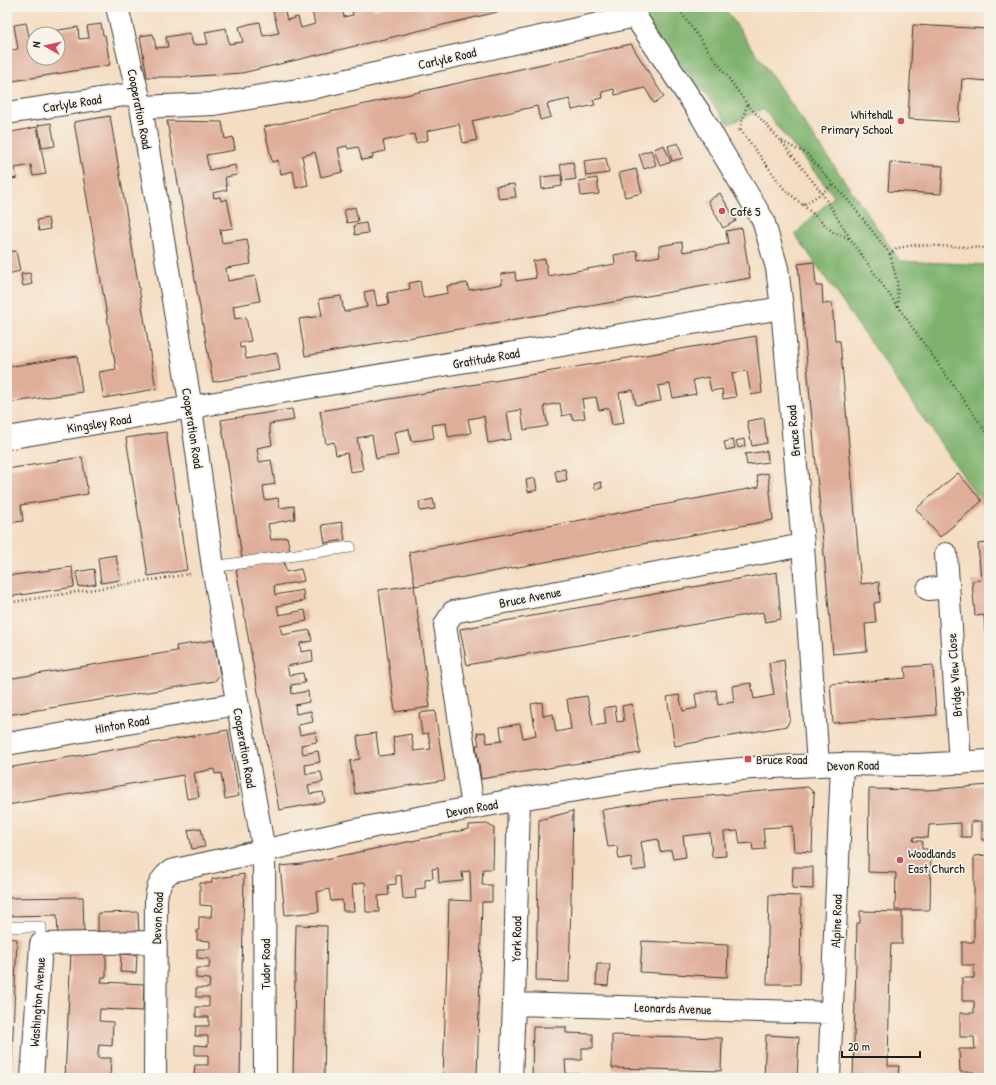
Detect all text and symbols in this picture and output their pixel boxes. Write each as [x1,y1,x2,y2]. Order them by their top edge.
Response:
north arrow [26,26,66,66]
text: N [29,40,44,48]
street label: Carlyle Road [416,43,478,73]
street label: Cooperation Road [123,67,157,151]
street label: Carlyle Road [41,89,103,117]
place label: Whitehall Primary School [821,105,894,138]
marker: Whitehall Primary School [896,116,906,126]
place label: Café 5 [730,202,761,220]
marker: Café 5 [717,206,727,216]
street label: Gratitude Road [451,343,521,373]
street label: Cooperation Road [178,386,208,470]
street label: Bruce Road [782,405,804,457]
street label: Kingsley Road [66,409,132,437]
street label: Bruce Avenue [497,582,563,612]
street label: Bridge View Close [942,633,966,717]
street label: Cooperation Road [229,706,261,790]
street label: Hinton Road [93,710,151,738]
place label: Bruce Road [756,750,807,768]
marker: Bruce Road [743,754,753,764]
street label: Devon Road [827,756,879,774]
street label: Devon Road [445,795,499,821]
place label: Woodlands East Church [908,844,965,877]
marker: Woodlands East Church [895,855,905,865]
street label: Devon Road [147,892,167,944]
street label: Alpine Road [826,894,846,948]
street label: York Road [507,916,525,962]
street label: Tudor Road [256,939,274,989]
street label: Washington Avenue [25,957,49,1047]
street label: Leonards Avenue [634,998,712,1018]
scale bar [842,1033,920,1059]
text: 20 m [848,1038,870,1055]

